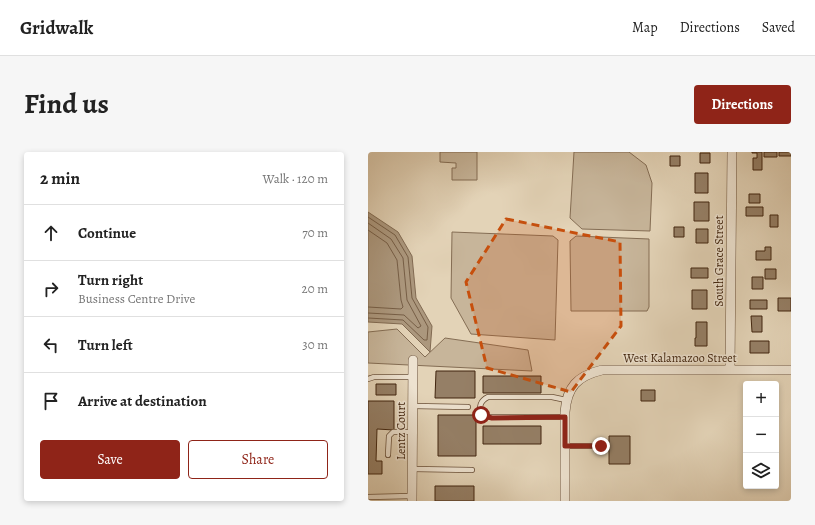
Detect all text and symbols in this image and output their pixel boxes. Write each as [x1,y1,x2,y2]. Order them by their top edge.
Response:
text: Gridwalk [20,15,93,41]
text: Map [632,18,658,37]
text: Directions [680,18,740,37]
text: Saved [762,18,795,37]
text: Find us [24,85,109,123]
button: Directions [694,85,791,124]
text: 2 min [40,167,80,190]
text: Walk · 120 m [263,170,328,187]
street label: South Grace Street [711,215,727,307]
icon: ahead [40,222,62,244]
text: Continue [78,223,136,243]
text: 70 m [302,224,328,241]
text: Turn right [78,270,143,290]
icon: right [40,278,62,300]
text: 20 m [302,280,328,297]
text: Business Centre Drive [78,290,195,307]
icon: left [40,334,62,356]
text: Turn left [78,335,133,355]
text: 30 m [302,336,328,353]
street label: West Kalamazoo Street [622,350,737,366]
map controls [743,381,779,489]
button: + [743,381,779,417]
icon: arrive [40,390,62,412]
text: Arrive at destination [78,391,207,411]
street label: Lentz Court [393,402,409,460]
route start [472,406,490,424]
button: − [743,417,779,453]
route end [592,437,610,455]
button: Save [40,440,180,479]
button: Share [188,440,328,479]
button: layers [743,453,779,489]

